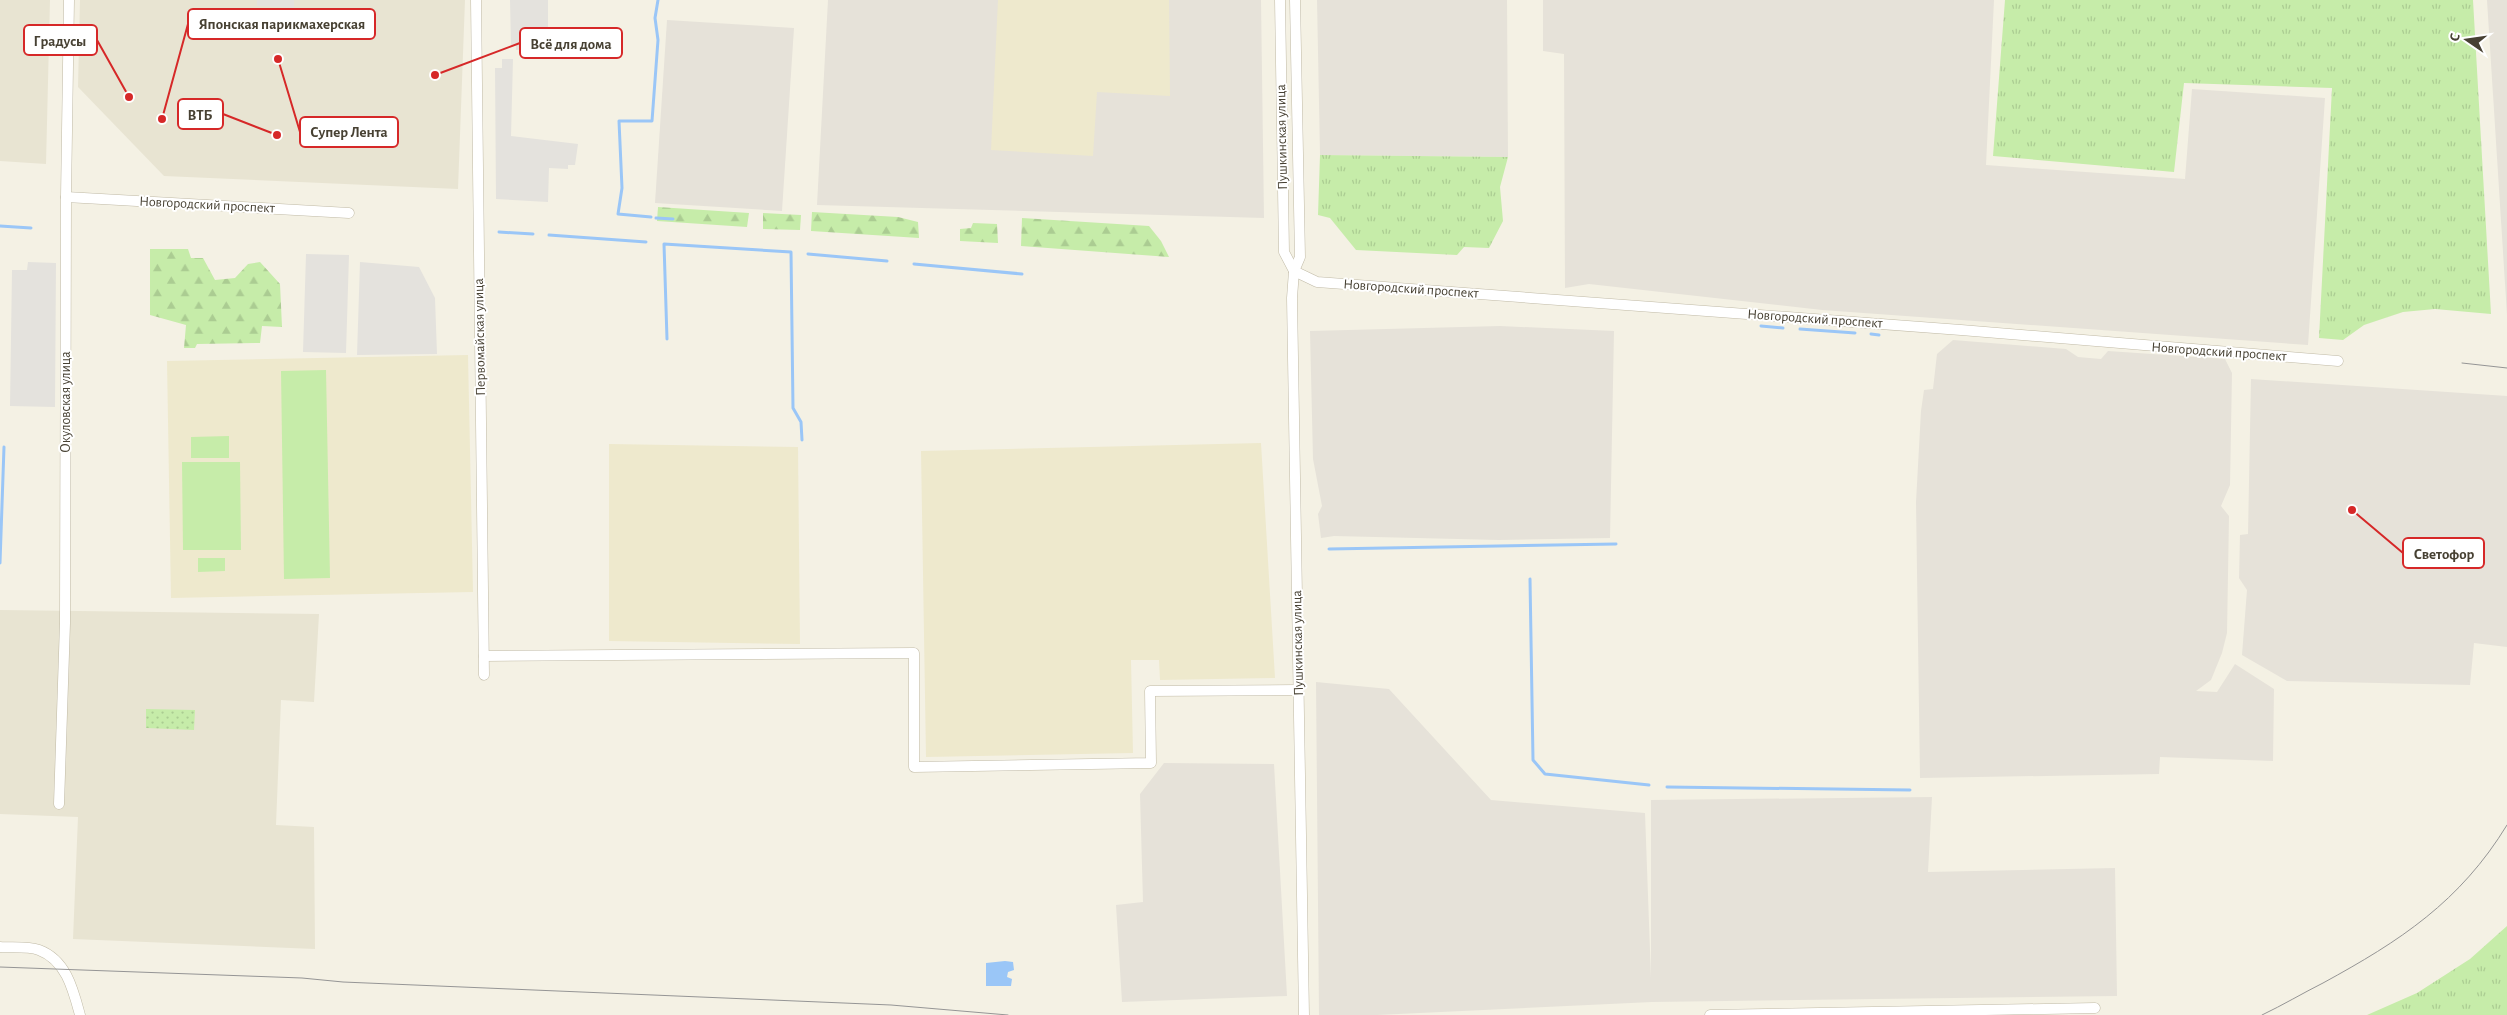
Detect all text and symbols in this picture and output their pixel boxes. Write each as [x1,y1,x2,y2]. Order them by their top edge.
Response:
callout: Японская парикмахерская [188,9,375,39]
north arrow [2442,15,2492,65]
text: Японская парикмахерская [199,17,365,32]
callout: Градусы [24,25,97,55]
callout: Всё для дома [520,28,622,58]
text: С [2448,32,2463,43]
text: Градусы [34,34,86,49]
text: Всё для дома [530,37,612,52]
street label: Пушкинская улица [1274,83,1290,190]
callout: ВТБ [178,99,223,129]
text: ВТБ [187,108,213,123]
callout: Супер Лента [300,117,398,147]
text: Супер Лента [310,125,388,140]
street label: Новгородский проспект [139,194,276,216]
street label: Первомайская улица [472,277,488,396]
street label: Новгородский проспект [1343,277,1480,301]
street label: Новгородский проспект [1747,307,1884,331]
street label: Новгородский проспект [2151,340,2288,364]
street label: Окуловская улица [59,351,73,453]
callout: Светофор [2403,538,2484,568]
text: Светофор [2414,547,2475,562]
street label: Пушкинская улица [1290,589,1306,696]

